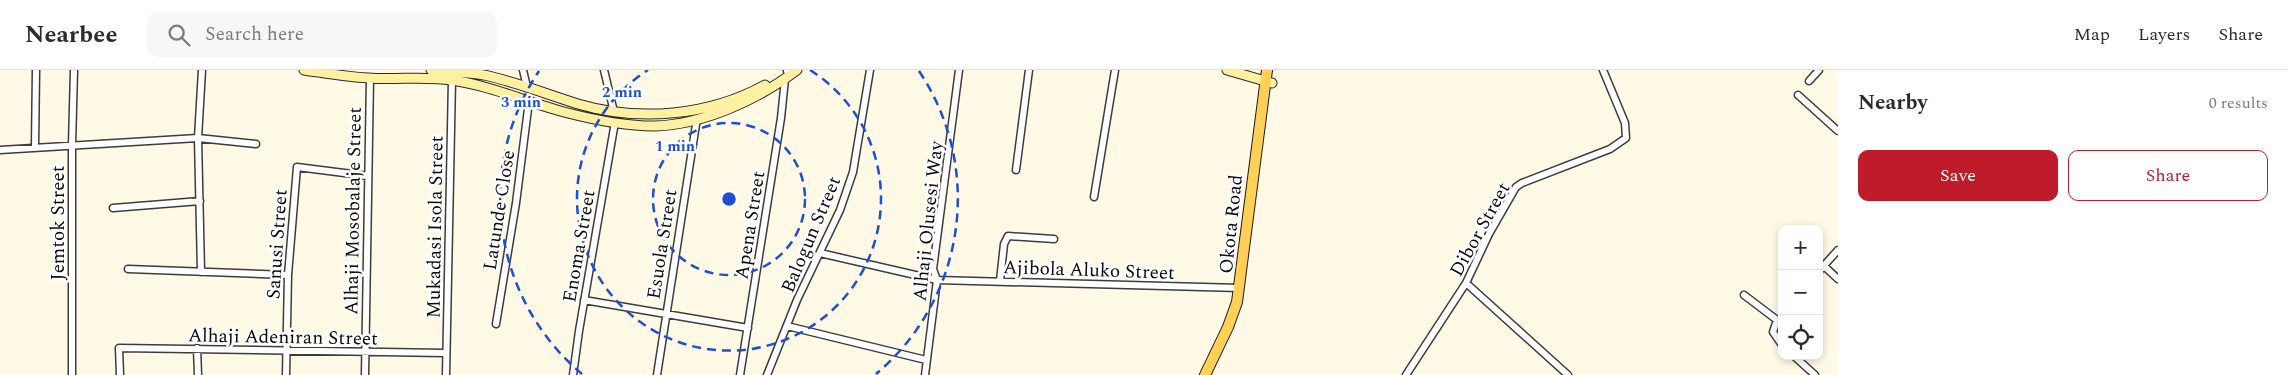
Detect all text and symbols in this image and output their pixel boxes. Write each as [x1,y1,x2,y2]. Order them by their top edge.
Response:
search box [147,12,497,57]
text: Nearbee [25,17,117,53]
text: Search here [205,20,304,49]
icon: search [165,21,193,49]
text: Map [2074,21,2110,48]
text: Layers [2138,21,2190,48]
text: Share [2218,21,2263,48]
text: 2 min [602,81,642,104]
text: Nearby [1858,87,1928,119]
text: 3 min [501,91,541,114]
text: 0 results [2209,91,2268,115]
street label: Alhaji Mosobalaje Street [337,107,370,315]
street label: Mukadasi Isola Street [419,135,452,319]
text: 1 min [655,135,695,158]
street label: Alhaji Olusesi Way [906,139,951,303]
street label: Latunde Close [476,148,523,272]
button: Save [1858,150,2058,201]
button: Share [2068,150,2268,201]
street label: Jemtok Street [44,165,73,280]
street label: Apena Street [728,169,773,281]
street label: Balogun Street [774,171,849,297]
street label: Okota Road [1212,173,1251,275]
street label: Dibor Street [1442,177,1518,282]
street label: Enoma Street [555,187,604,305]
street label: Esuola Street [639,187,686,301]
street label: Sanusi Street [259,188,296,300]
centre of rings [720,190,738,208]
map controls [1778,225,1823,360]
button: + [1778,225,1823,270]
street label: Ajibola Aluko Street [1003,253,1176,288]
button: − [1778,270,1823,315]
button: locate [1778,315,1823,360]
street label: Alhaji Adeniran Street [188,321,378,354]

